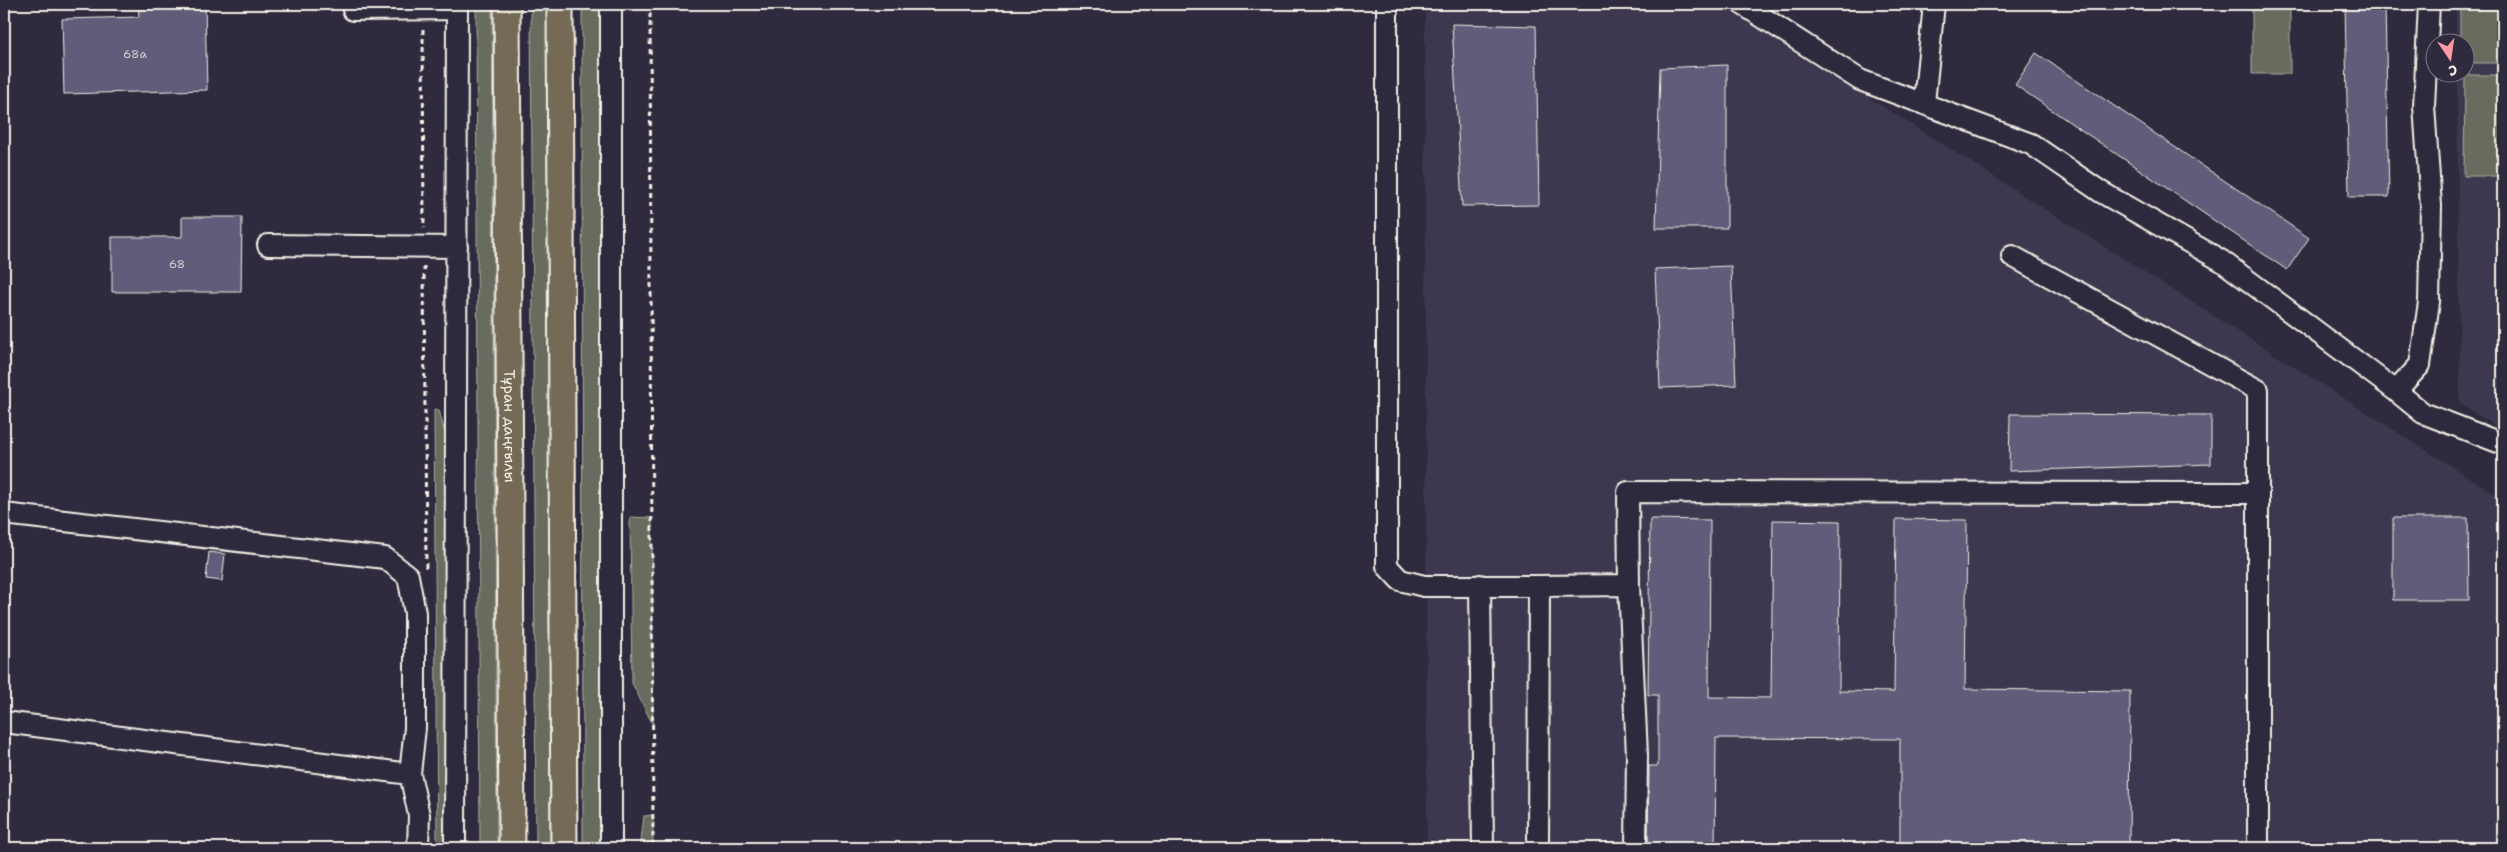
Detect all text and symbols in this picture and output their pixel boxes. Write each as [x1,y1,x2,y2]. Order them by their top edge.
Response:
north arrow [2424,32,2474,82]
house number: 68а [123,46,147,62]
text: С [2447,61,2459,80]
house number: 68 [169,256,185,272]
street label: Тұран даңғылы [499,369,520,483]

